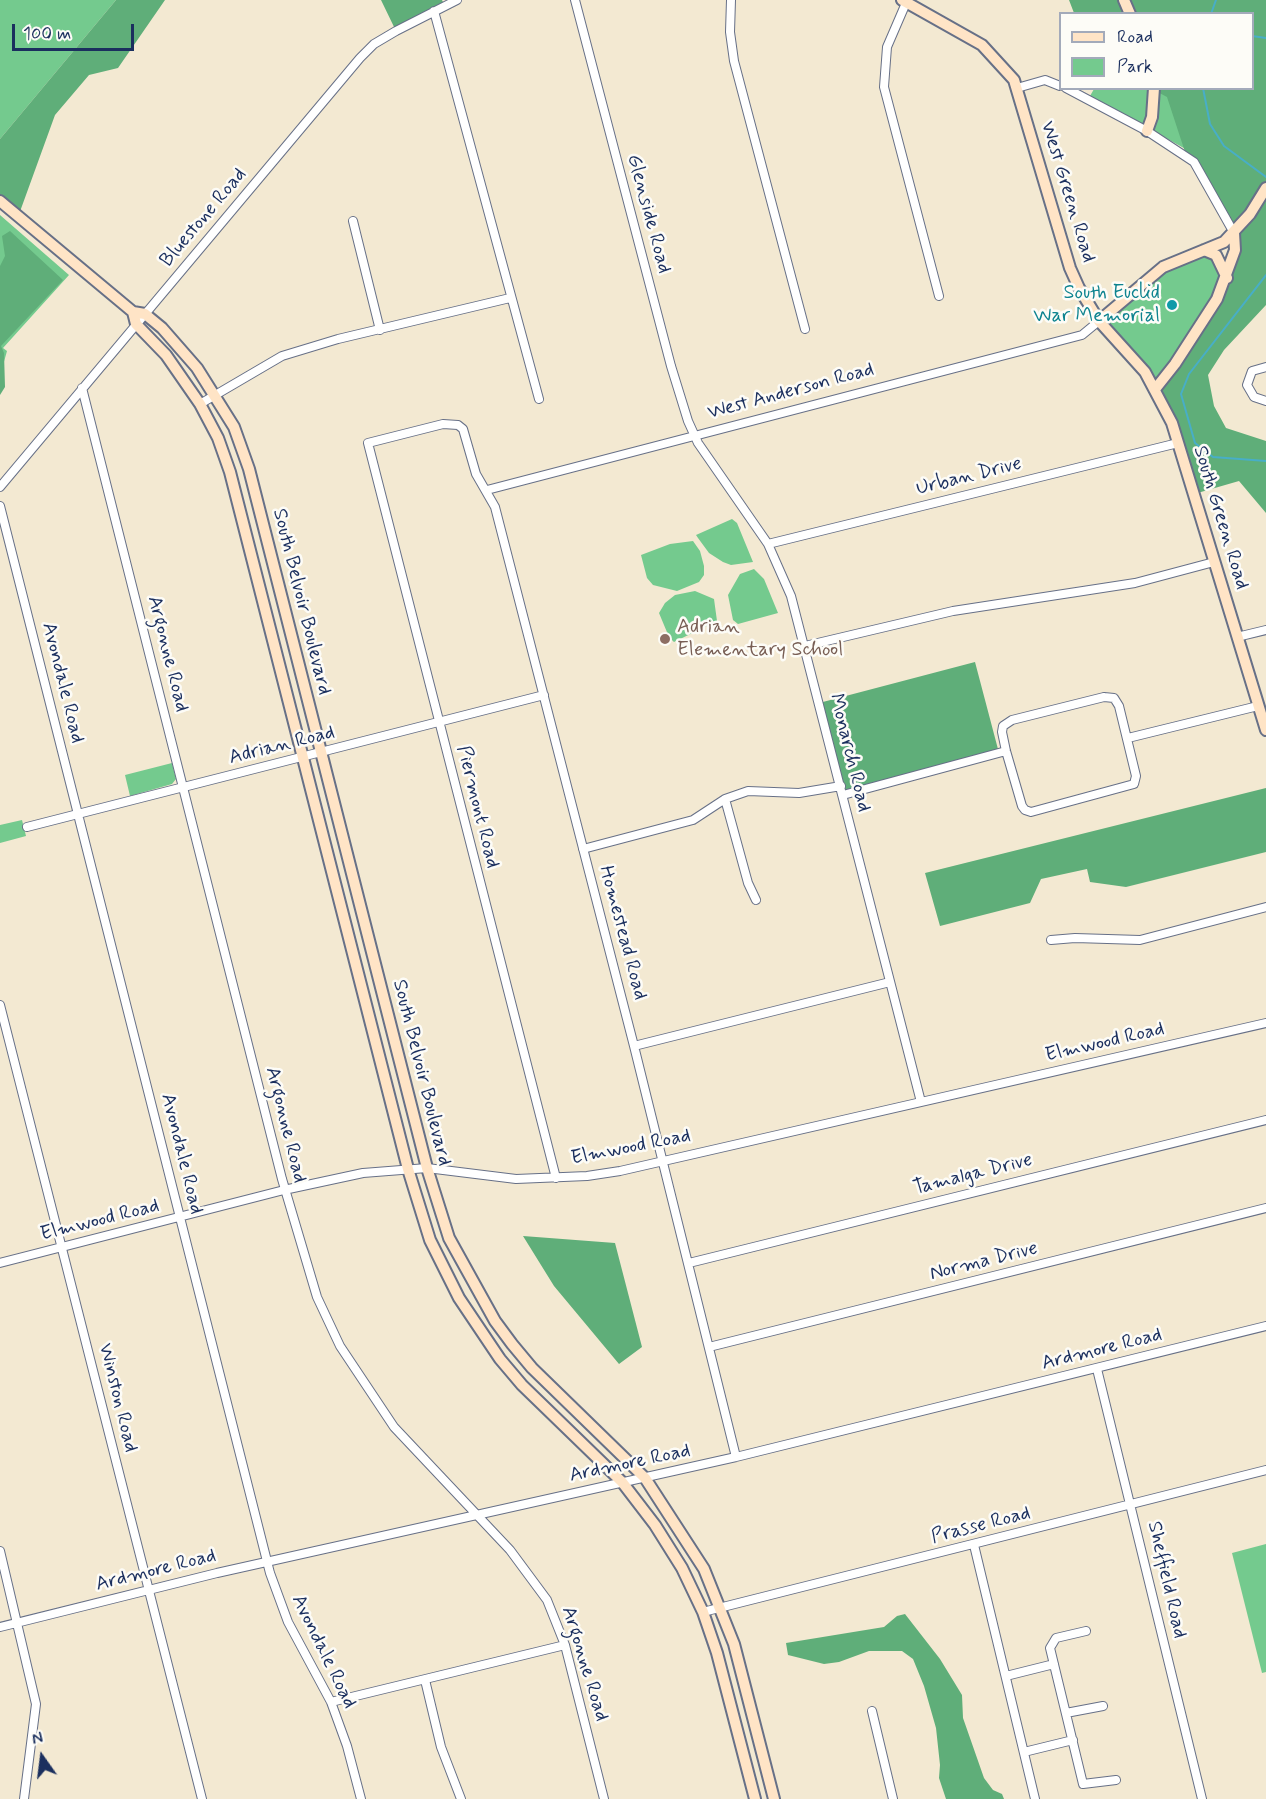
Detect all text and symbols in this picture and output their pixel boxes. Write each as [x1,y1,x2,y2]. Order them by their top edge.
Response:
scale bar [15,12,136,50]
legend [1059,12,1254,90]
text: 100 m [23,22,71,46]
text: Road [1117,25,1153,49]
text: Park [1117,55,1153,79]
street label: West Green Road [1034,118,1100,266]
street label: Glenside Road [621,152,675,276]
street label: Bluestone Road [156,164,252,272]
place label: South Euclid War Memorial [1033,282,1160,329]
marker: South Euclid War Memorial [1165,298,1179,312]
street label: West Anderson Road [705,358,877,426]
street label: South Green Road [1187,443,1253,593]
street label: Urban Drive [914,452,1024,502]
street label: South Belvoir Boulevard [266,506,336,698]
street label: Argonne Road [141,593,193,715]
place label: Adrian Elementary School [677,616,843,663]
street label: Avondale Road [35,620,89,746]
marker: Adrian Elementary School [658,632,672,646]
street label: Monarch Road [823,691,875,815]
street label: Adrian Road [227,721,337,771]
street label: Piermont Road [450,743,504,871]
street label: Homestead Road [593,863,651,1003]
street label: South Belvoir Boulevard [386,977,456,1169]
street label: Elmwood Road [1043,1018,1167,1068]
street label: Argonne Road [259,1064,311,1186]
street label: Avondale Road [154,1091,208,1217]
street label: Elmwood Road [569,1125,693,1171]
street label: Tamalga Drive [911,1149,1035,1201]
street label: Elmwood Road [38,1195,162,1247]
street label: Norma Drive [928,1237,1040,1287]
street label: Ardmore Road [1039,1323,1165,1377]
street label: Winston Road [92,1341,142,1455]
street label: Ardmore Road [567,1439,693,1489]
street label: Prasse Road [929,1502,1033,1550]
street label: Sheffield Road [1141,1519,1191,1641]
street label: Ardmore Road [93,1544,219,1598]
street label: Avondale Road [285,1591,361,1713]
street label: Argonne Road [555,1604,613,1724]
north arrow [12,1727,72,1787]
text: N [30,1728,45,1751]

